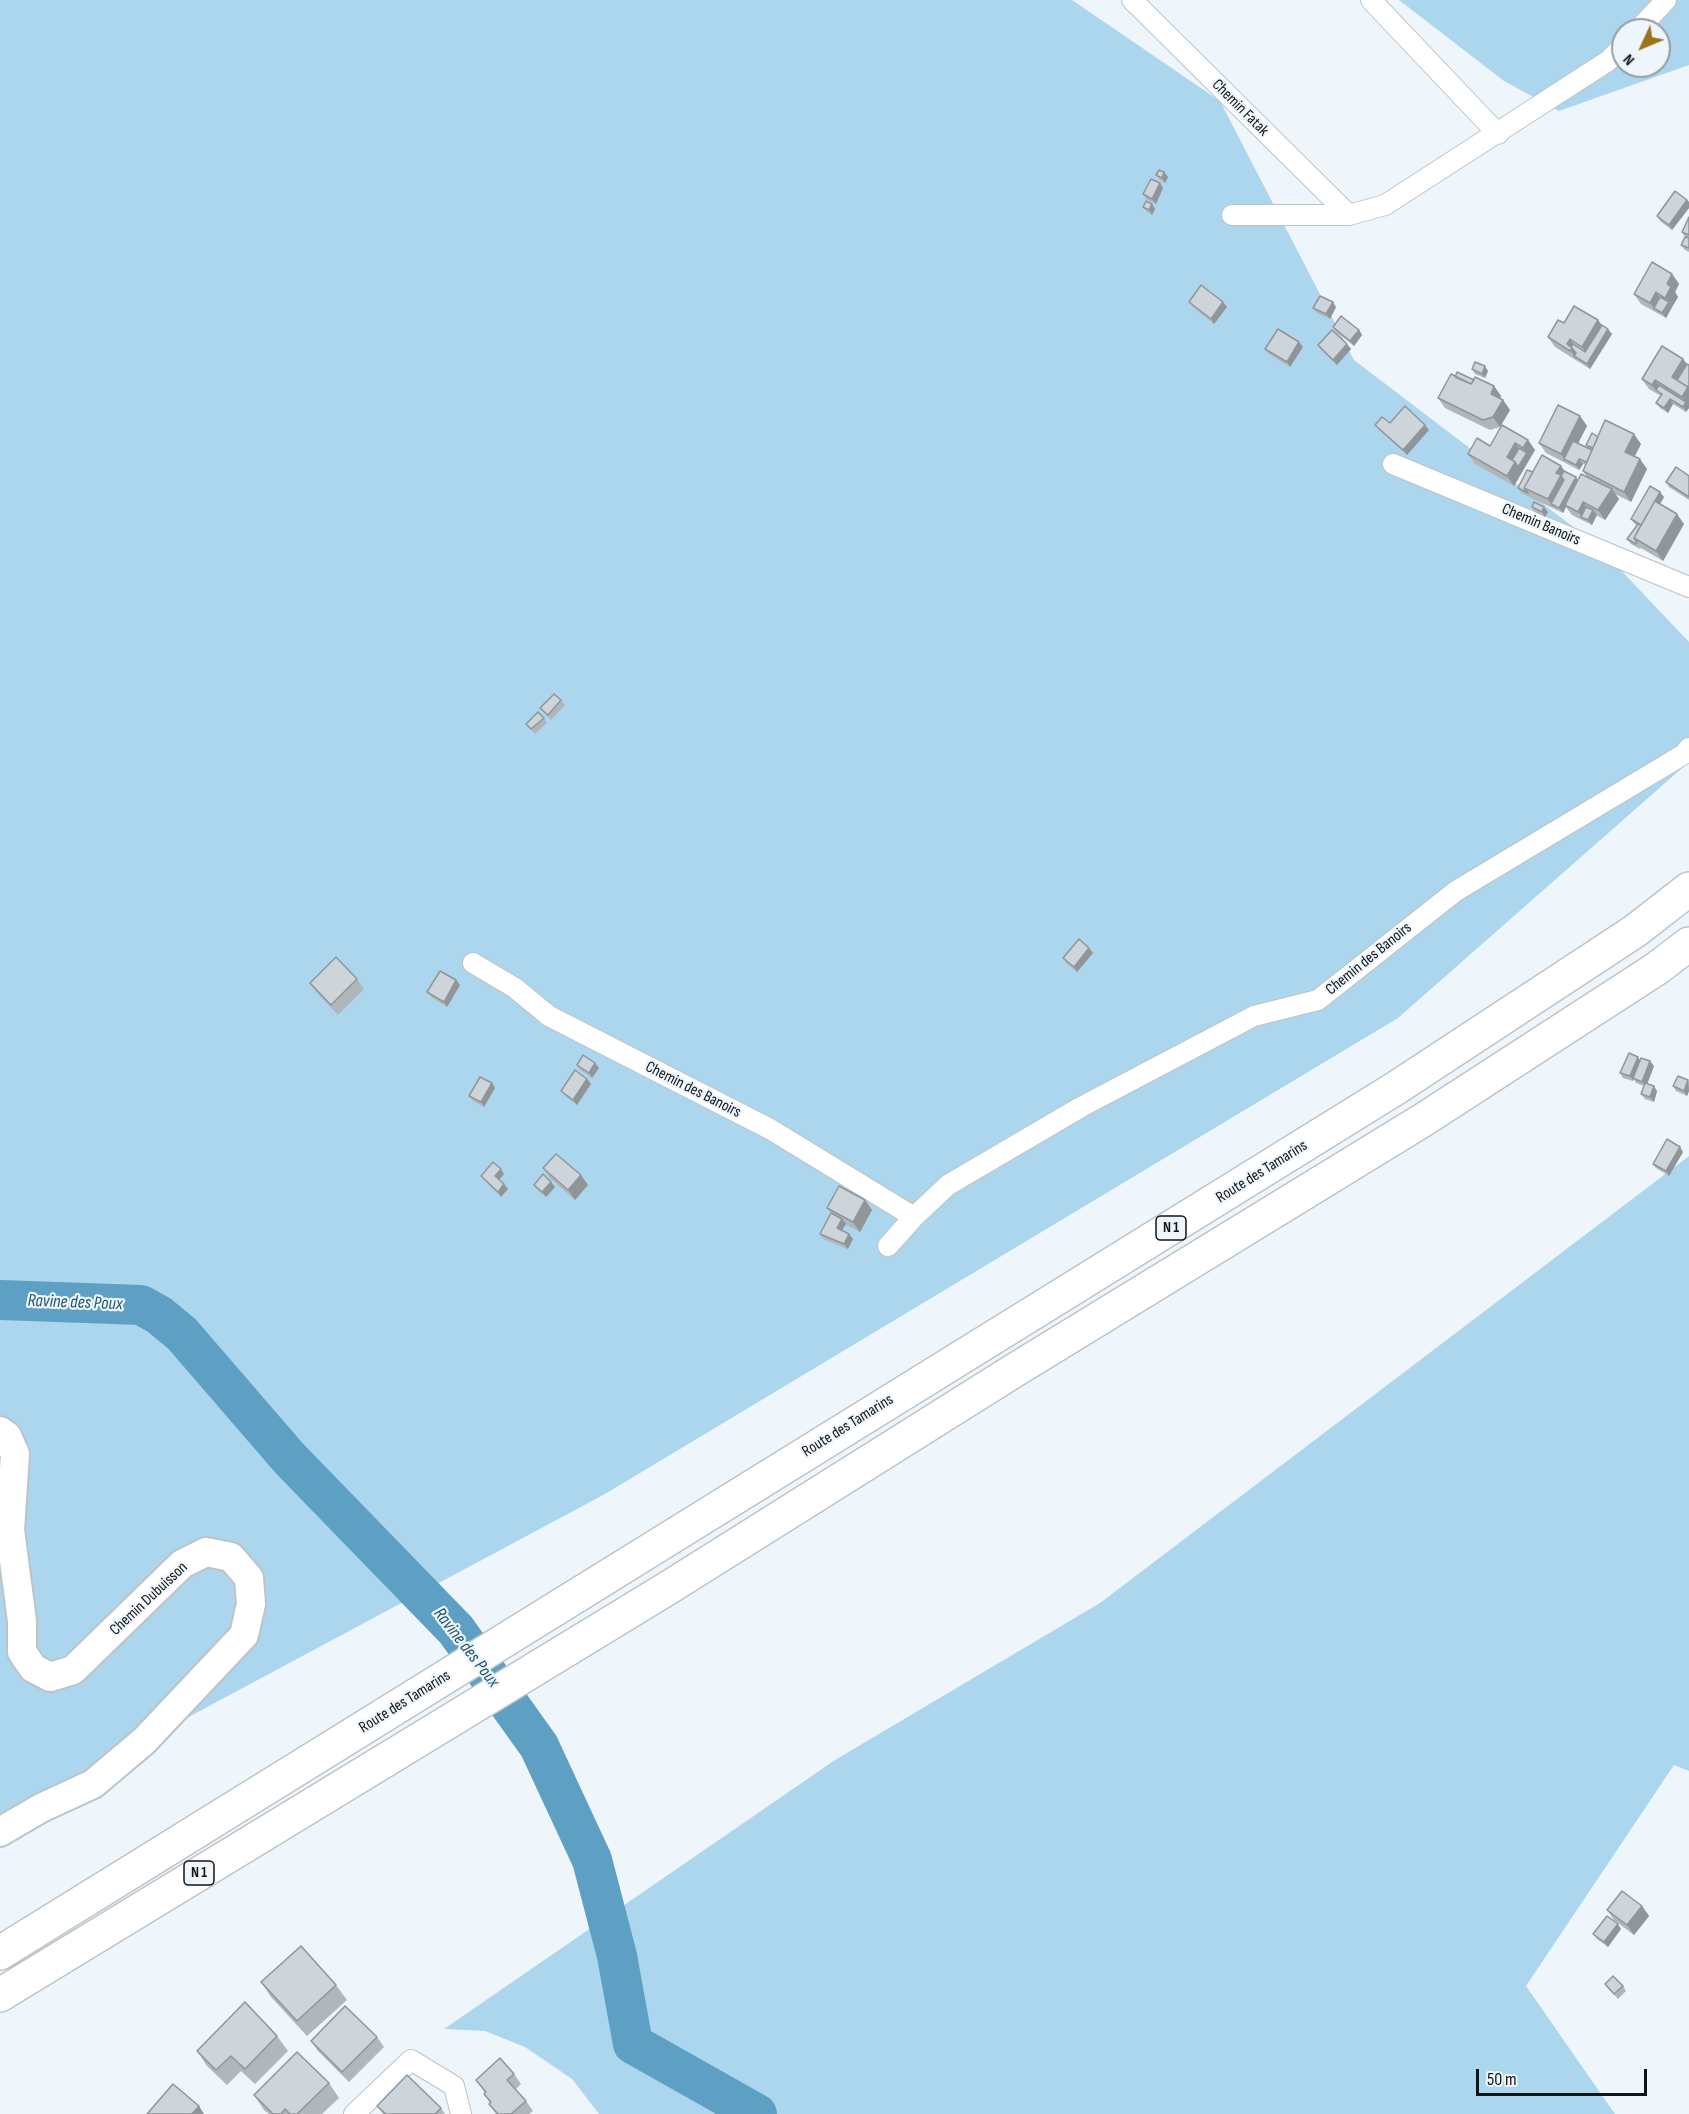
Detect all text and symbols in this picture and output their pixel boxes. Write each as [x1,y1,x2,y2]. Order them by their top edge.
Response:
north arrow [1611,18,1671,78]
text: N [1619,50,1639,69]
street label: Chemin Fatak [1208,76,1272,140]
street label: Chemin Banoirs [1499,500,1583,550]
street label: Chemin des Banoirs [1322,919,1416,999]
street label: Chemin des Banoirs [642,1058,744,1122]
street label: Route des Tamarins [1213,1136,1311,1208]
road number: N 1 [1156,1216,1186,1240]
water label: Ravine des Poux [27,1291,123,1315]
street label: Route des Tamarins [799,1390,897,1462]
street label: Chemin Dubuisson [106,1558,192,1640]
water label: Ravine des Poux [428,1604,504,1692]
street label: Route des Tamarins [356,1666,454,1738]
road number: N 1 [184,1861,214,1885]
scale bar [1479,2057,1650,2095]
text: 50 m [1487,2069,1517,2090]

